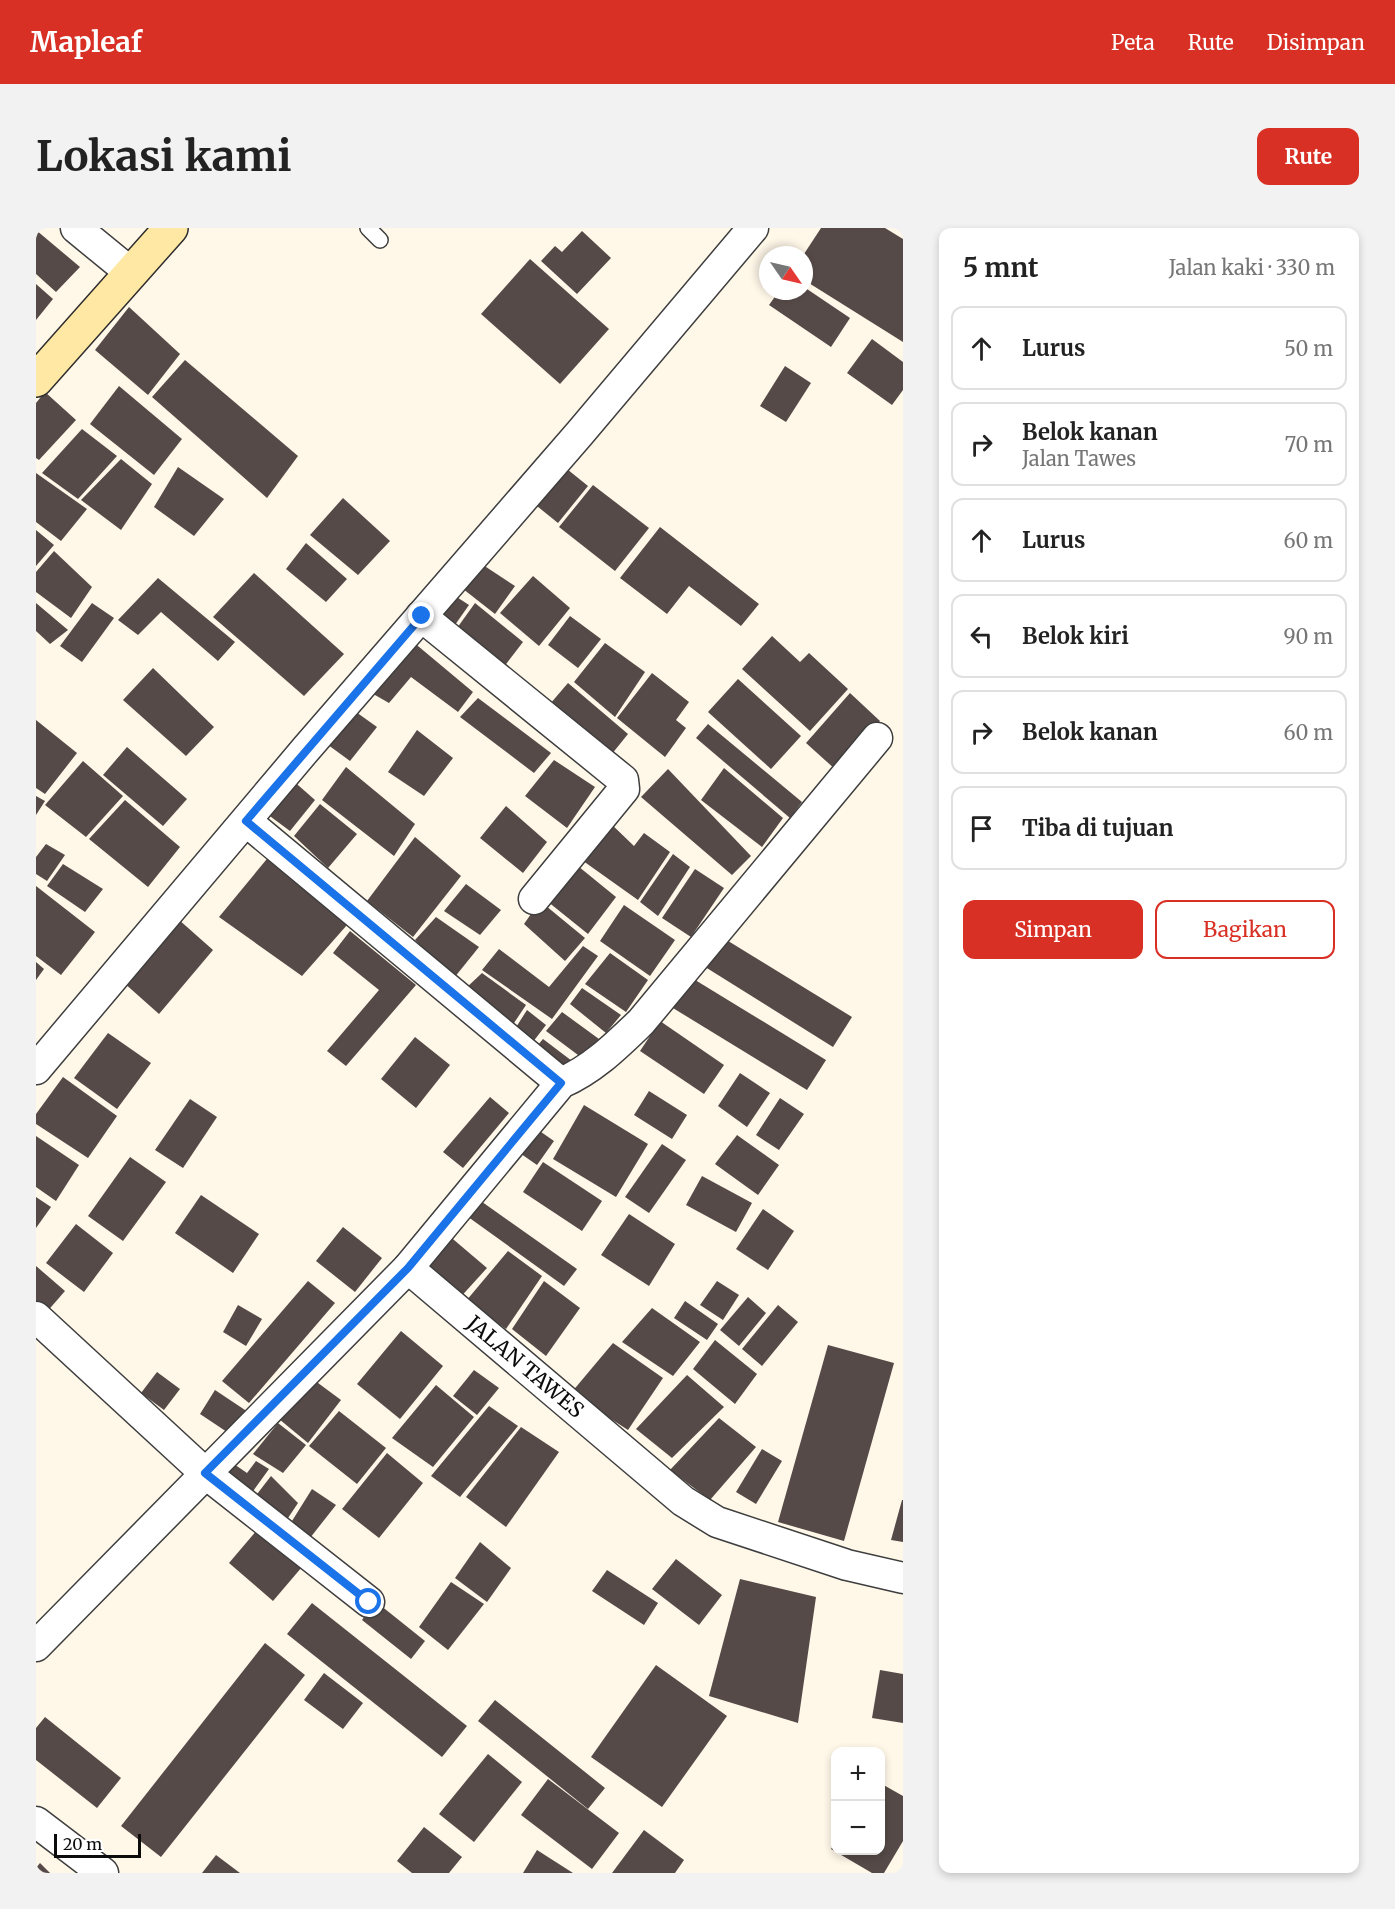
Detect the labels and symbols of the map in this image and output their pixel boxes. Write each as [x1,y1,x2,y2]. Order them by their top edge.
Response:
north arrow [759,246,813,300]
route end [408,602,434,628]
street label: JALAN TAWES [460,1309,590,1424]
route start [355,1588,381,1614]
scale bar [54,1831,141,1858]

